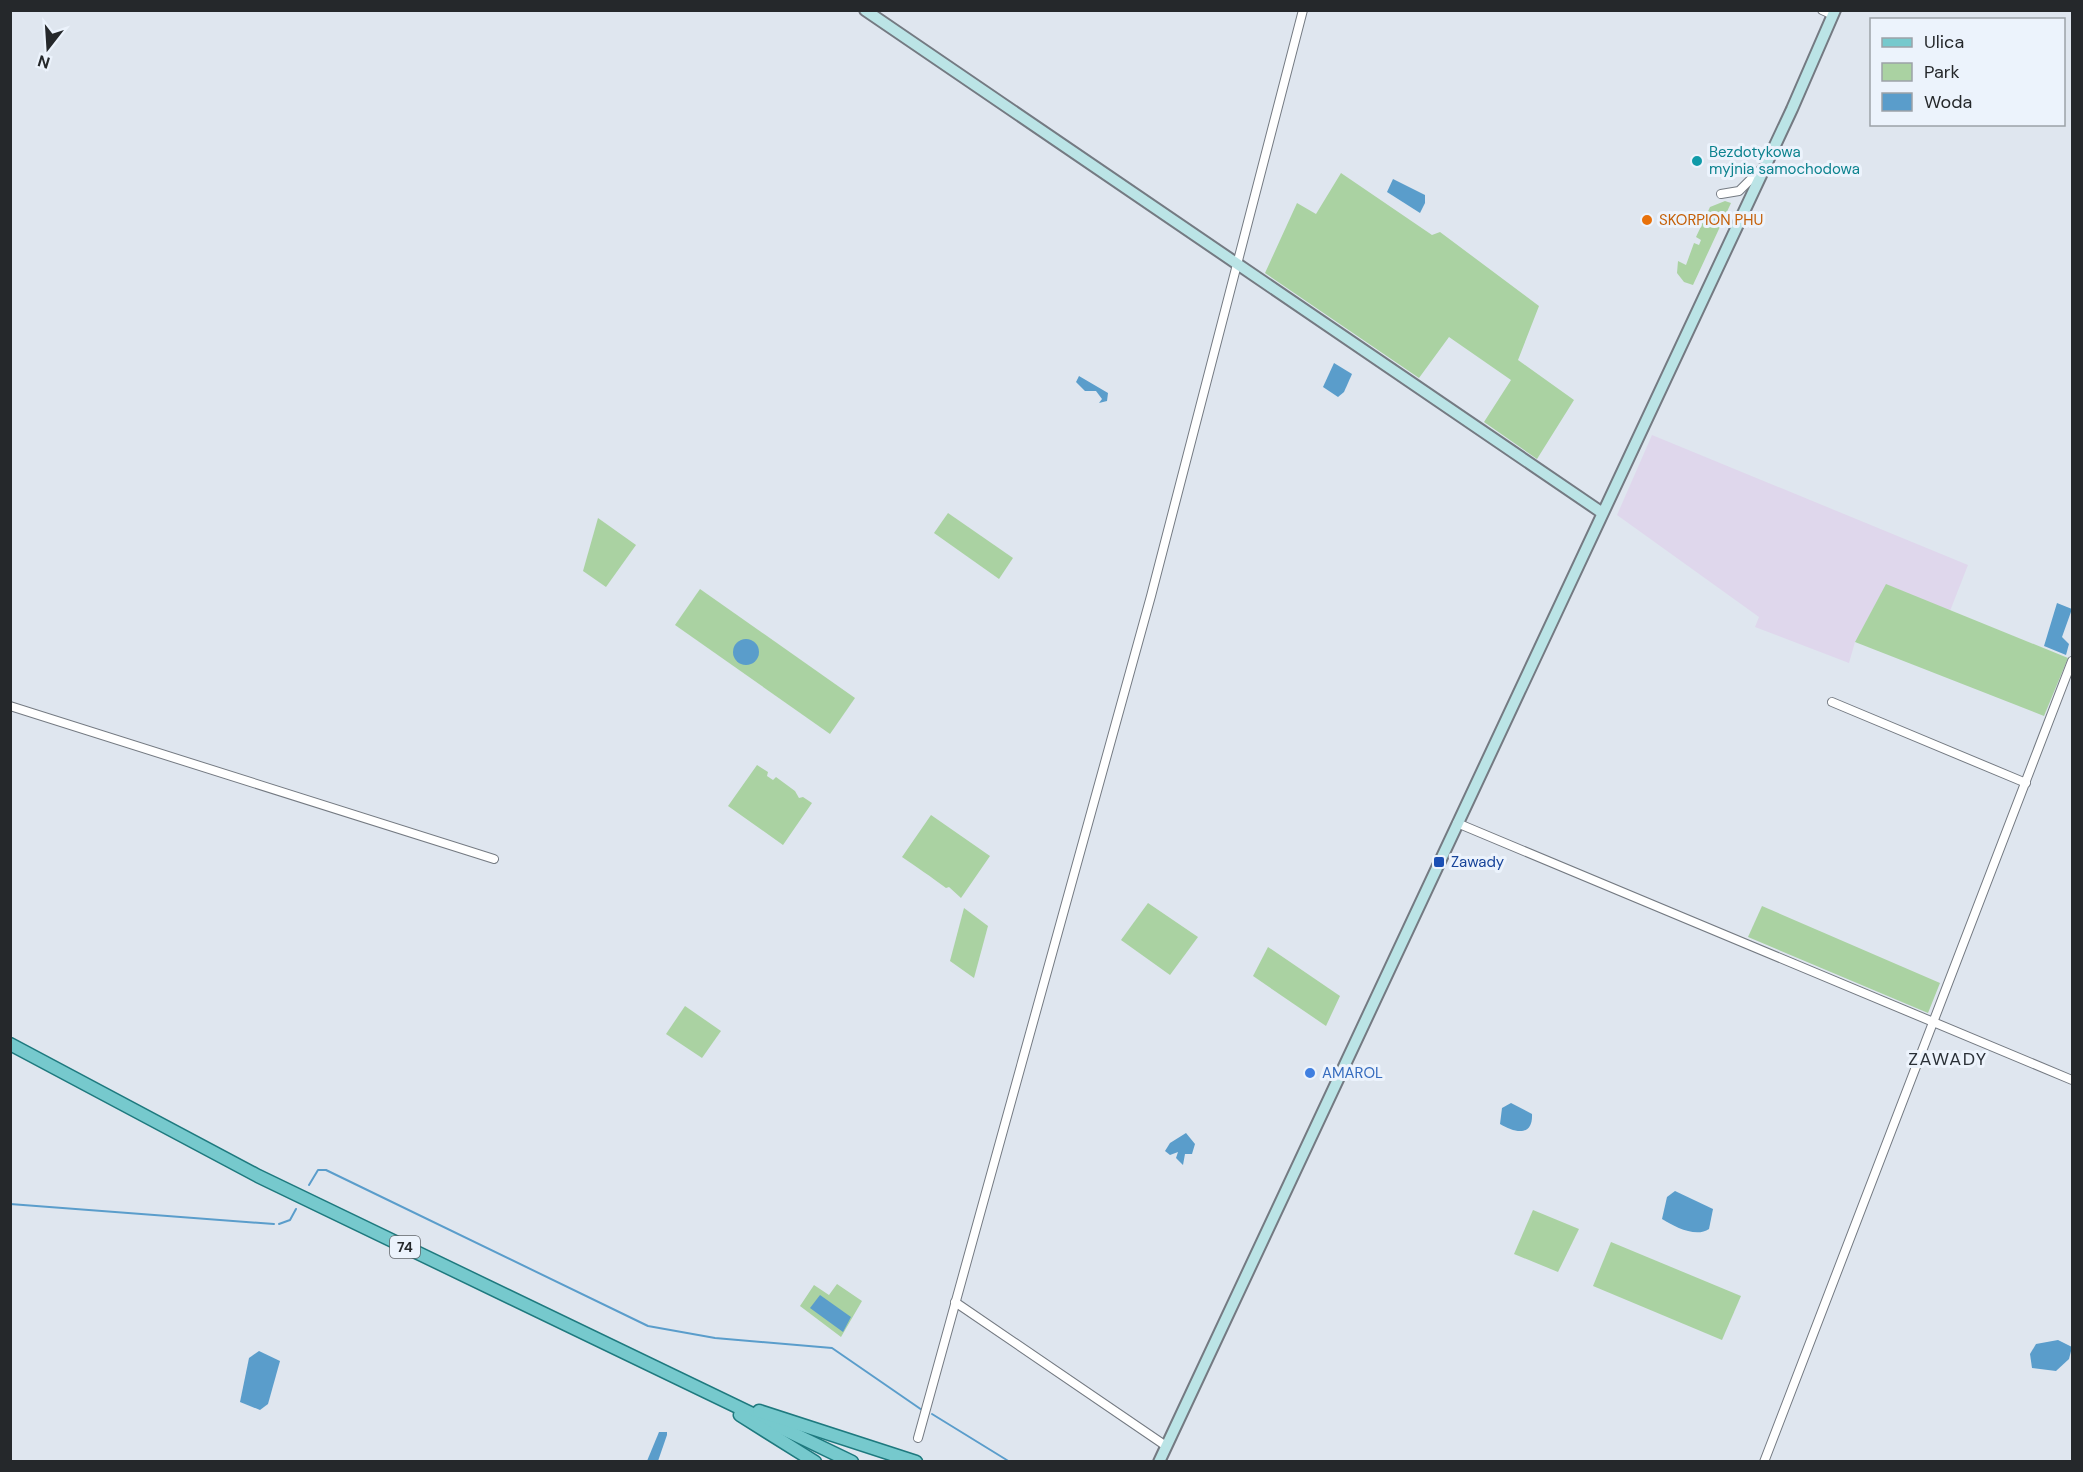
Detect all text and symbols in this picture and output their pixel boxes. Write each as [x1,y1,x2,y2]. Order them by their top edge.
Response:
north arrow [18,18,78,78]
legend [1870,18,2065,126]
text: Ulica [1924,30,1964,54]
text: N [35,50,52,74]
text: Park [1924,60,1960,84]
text: Woda [1924,90,1972,114]
place label: Bezdotykowa myjnia samochodowa [1709,142,1860,179]
marker: Bezdotykowa myjnia samochodowa [1690,154,1704,168]
place label: SKORPION PHU [1659,210,1763,230]
marker: SKORPION PHU [1640,213,1654,227]
place label: Zawady [1451,852,1505,872]
marker: Zawady [1432,855,1446,869]
district label: ZAWADY [1908,1047,1988,1071]
place label: AMAROL [1322,1063,1383,1083]
marker: AMAROL [1303,1066,1317,1080]
road number: 74 [390,1236,420,1258]

